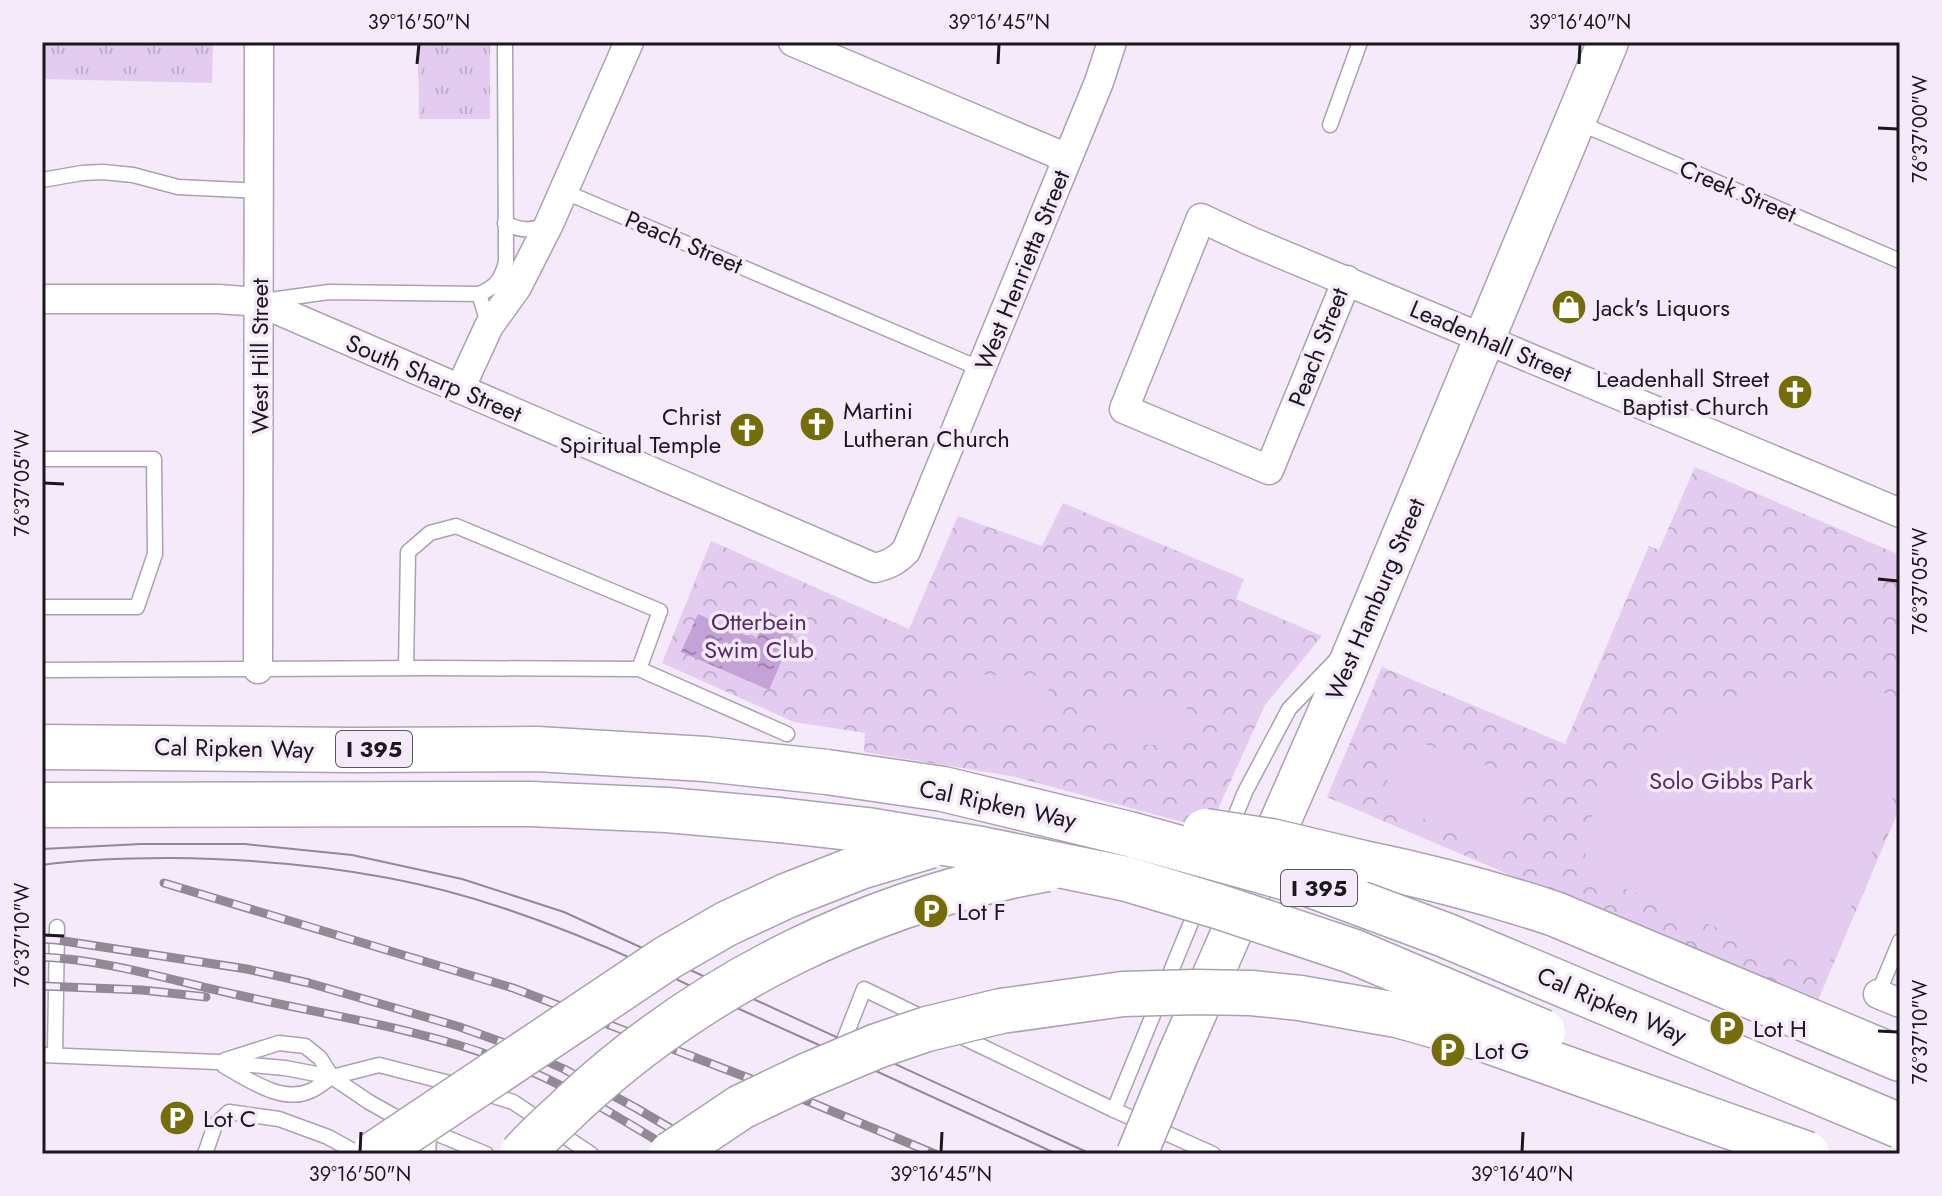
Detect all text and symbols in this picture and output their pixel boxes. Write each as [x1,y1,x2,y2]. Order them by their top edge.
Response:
text: 39°16'50"N [368,8,470,37]
text: 39°16'45"N [948,8,1050,37]
text: 39°16'40"N [1529,8,1631,37]
text: 76°37'00"W [1906,75,1935,183]
street label: Creek Street [1674,151,1802,231]
street label: West Henrietta Street [966,164,1078,375]
street label: Peach Street [620,201,749,283]
street label: West Hill Street [242,278,277,434]
street label: Peach Street [1279,282,1357,412]
shop icon: Jack's Liquors [1550,288,1588,326]
place label: Jack's Liquors [1592,290,1730,325]
street label: Leadenhall Street [1405,291,1578,391]
street label: South Sharp Street [341,325,528,431]
place label: Leadenhall Street Baptist Church [1596,361,1769,424]
church icon: Leadenhall Street Baptist Church [1776,373,1814,411]
place label: Martini Lutheran Church [843,393,1010,456]
place label: Christ Spiritual Temple [559,399,721,462]
church icon: Martini Lutheran Church [798,405,836,443]
church icon: Christ Spiritual Temple [728,411,766,449]
text: 76°37'05"W [8,429,37,536]
street label: West Hamburg Street [1317,492,1434,706]
text: 76°37'05"W [1906,527,1935,634]
park label: Otterbein Swim Club [704,604,814,667]
street label: Cal Ripken Way [154,729,315,767]
road number: I 395 [336,731,412,767]
park label: Solo Gibbs Park [1649,763,1813,798]
street label: Cal Ripken Way [916,770,1080,838]
road number: I 395 [1281,870,1357,906]
text: 76°37'10"W [8,883,37,987]
parking icon: Lot F [912,892,950,930]
place label: Lot F [957,894,1006,929]
street label: Cal Ripken Way [1532,958,1693,1052]
text: 76°37'10"W [1906,980,1935,1084]
parking icon: Lot H [1708,1009,1746,1047]
place label: Lot H [1753,1011,1807,1046]
parking icon: Lot G [1429,1031,1467,1069]
place label: Lot G [1474,1033,1529,1068]
parking icon: Lot C [158,1099,196,1137]
place label: Lot C [203,1101,256,1136]
text: 39°16'50"N [309,1160,411,1189]
text: 39°16'45"N [890,1160,992,1189]
text: 39°16'40"N [1471,1160,1573,1189]

